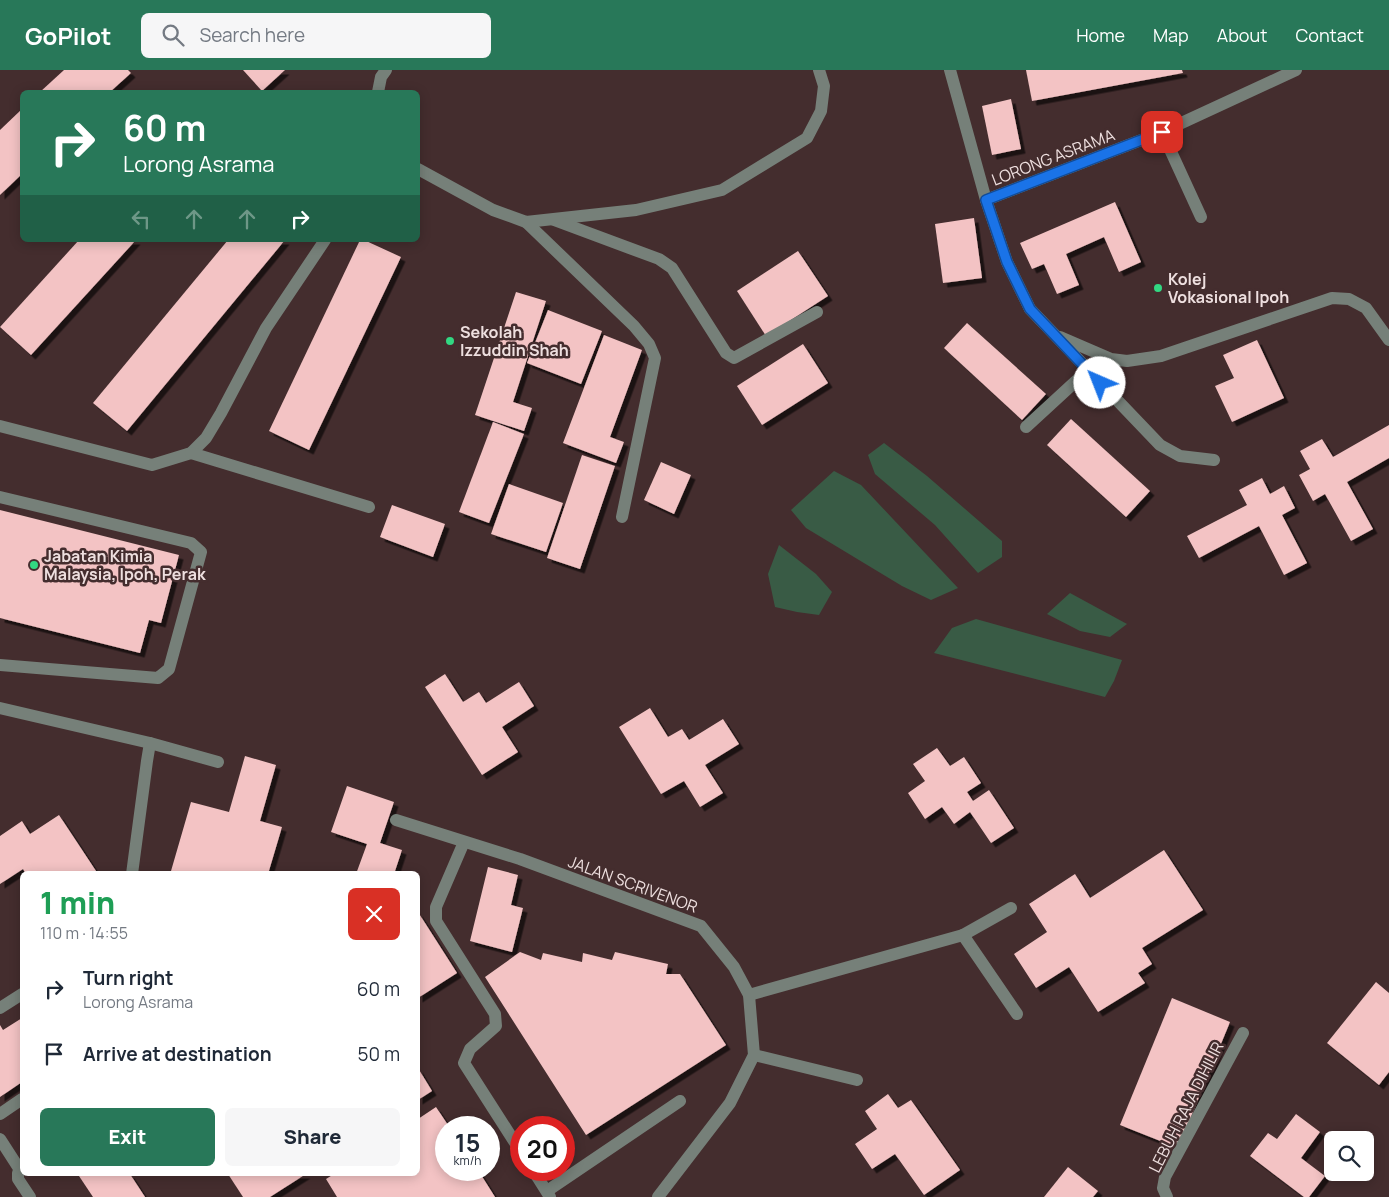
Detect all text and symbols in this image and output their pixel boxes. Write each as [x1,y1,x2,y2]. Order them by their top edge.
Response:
search box [141,13,491,58]
text: GoPilot [25,19,111,52]
icon: search [159,21,187,49]
text: Search here [199,22,305,48]
text: Home [1076,23,1125,47]
text: Map [1153,23,1189,47]
text: About [1217,23,1267,47]
text: Contact [1295,23,1364,47]
text: 60 m [123,104,206,152]
icon: right [40,110,105,175]
pin [1141,111,1183,153]
icon: arrive [1148,118,1176,146]
street label: LORONG ASRAMA [988,123,1118,191]
text: Lorong Asrama [123,149,275,179]
icon: left [127,205,155,233]
icon: ahead [180,205,208,233]
icon: ahead [233,205,261,233]
icon: right [286,205,314,233]
place label: Kolej Vokasional Ipoh [1168,268,1289,308]
marker: Kolej Vokasional Ipoh [1152,282,1164,294]
place label: Sekolah Izzuddin Shah [460,321,569,361]
marker: Sekolah Izzuddin Shah [444,335,456,347]
position arrow [1073,356,1125,408]
place label: Jabatan Kimia Malaysia, Ipoh, Perak [44,545,206,585]
marker: Jabatan Kimia Malaysia, Ipoh, Perak [28,559,40,571]
street label: JALAN SCRIVENOR [565,850,701,918]
text: 1 min [40,882,115,923]
button: close [348,888,400,940]
text: 110 m · 14:55 [40,922,128,944]
text: Turn right [83,965,173,991]
icon: right [40,975,68,1003]
text: 60 m [357,976,400,1002]
text: Lorong Asrama [83,991,193,1013]
street label: LEBUH RAJA DIHILIR [1143,1038,1229,1176]
icon: arrive [40,1040,68,1068]
text: Arrive at destination [83,1041,272,1067]
text: 50 m [358,1041,400,1067]
button: Exit [40,1108,215,1166]
button: Share [225,1108,400,1166]
speed limit sign: 20 [510,1116,575,1181]
text: 15 [455,1125,480,1160]
map controls [1324,1131,1374,1181]
button: search [1324,1131,1374,1181]
text: km/h [454,1152,481,1169]

